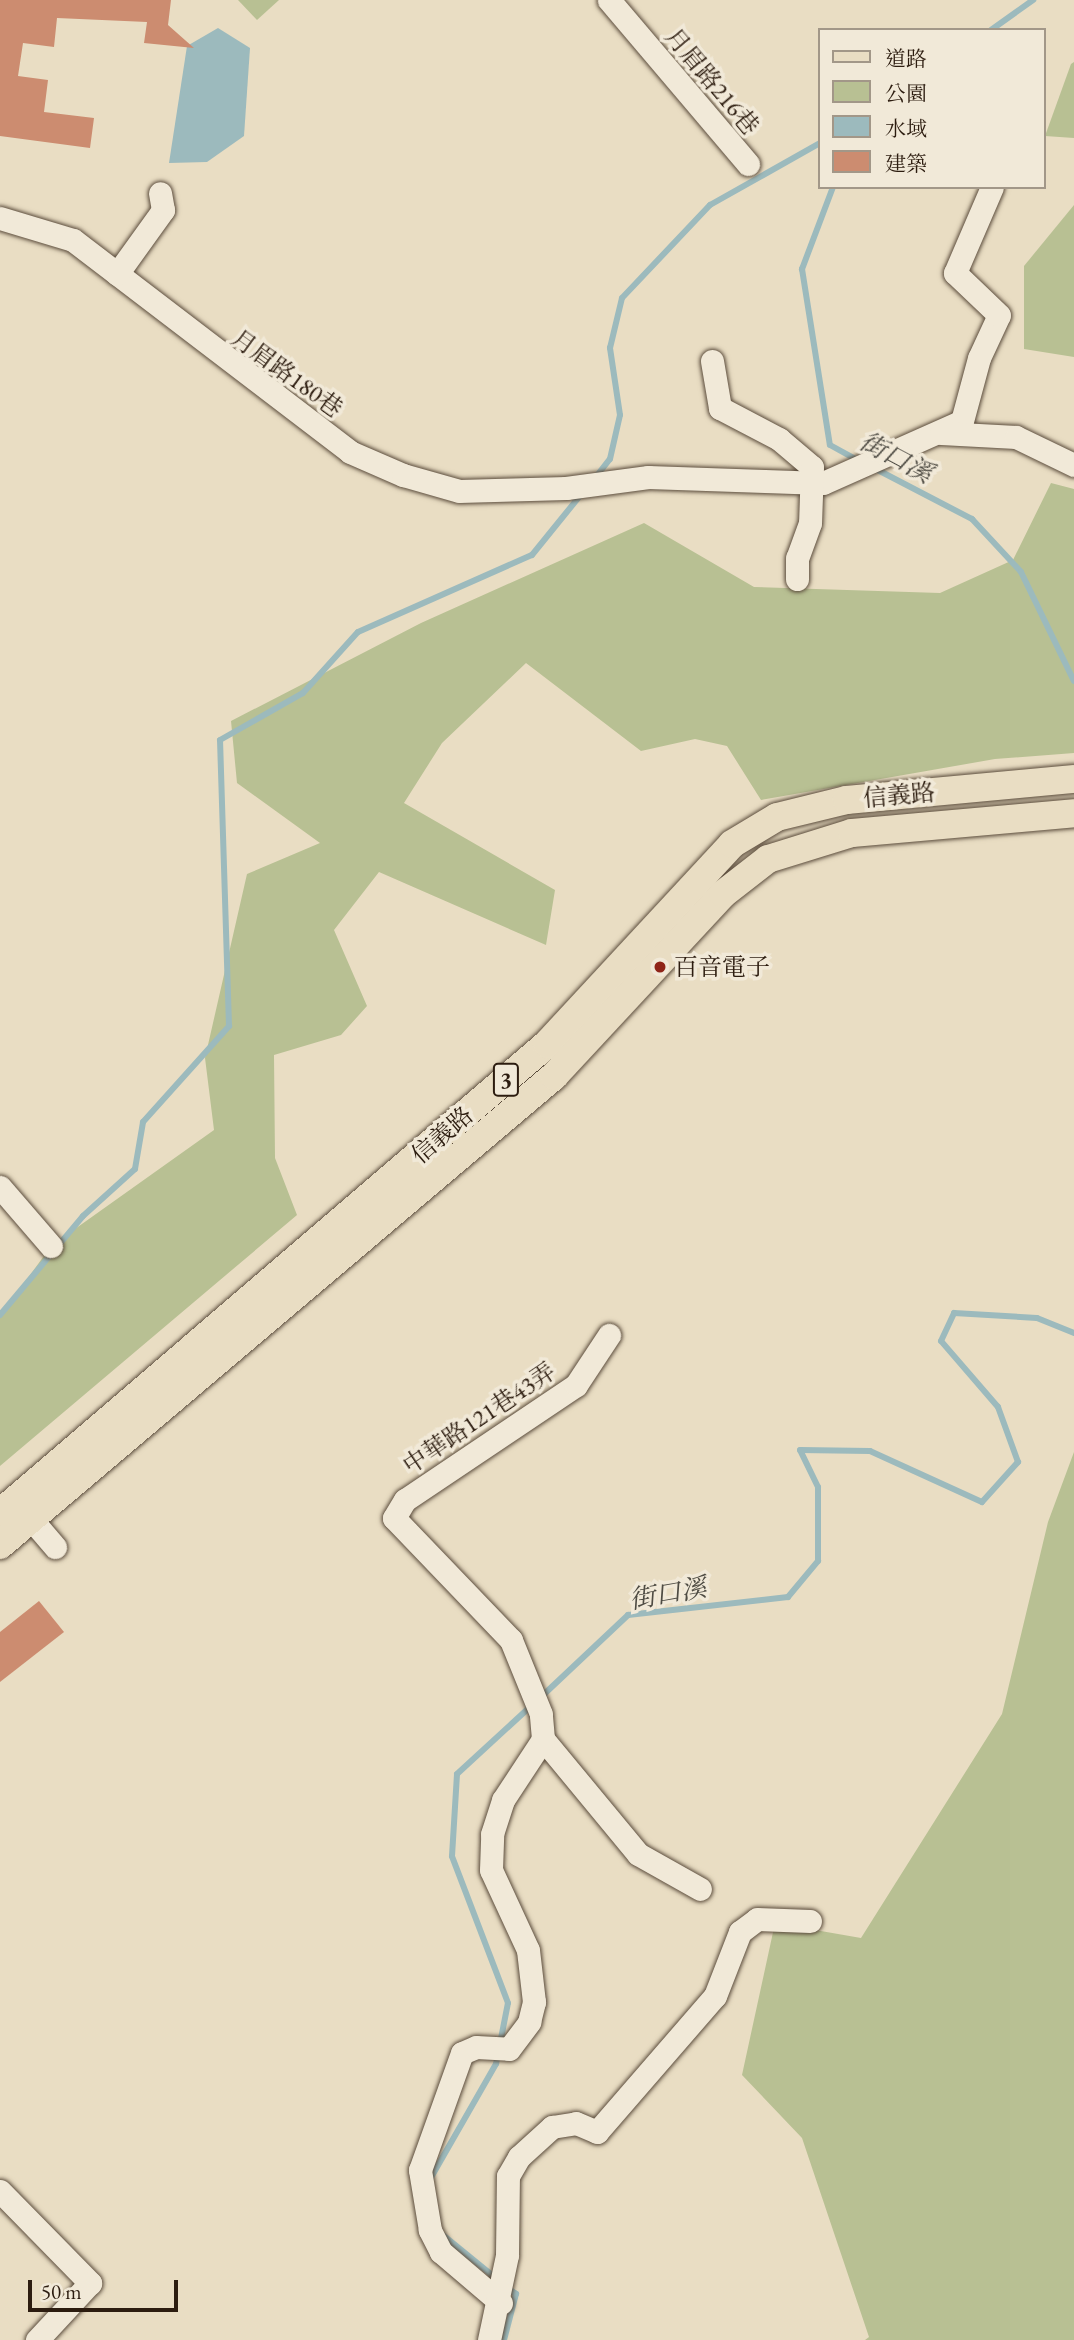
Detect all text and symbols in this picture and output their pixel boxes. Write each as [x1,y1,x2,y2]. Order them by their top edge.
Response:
street label: 月眉路216巷 [659,22,765,140]
legend [818,28,1046,189]
text: 道路 [885,45,927,72]
text: 公園 [885,80,927,107]
text: 水域 [885,115,927,142]
text: 建築 [885,150,927,177]
street label: 月眉路180巷 [226,323,348,423]
water label: 街口溪 [854,426,938,490]
street label: 信義路 [862,778,936,812]
place label: 百音電子 [674,953,770,981]
marker: 百音電子 [652,959,668,975]
road number: 3 [492,1060,520,1100]
street label: 信義路 [405,1101,479,1169]
street label: 中華路121巷43弄 [397,1356,561,1480]
water label: 街口溪 [627,1572,709,1616]
scale bar [32,2266,182,2310]
text: 50 m [41,2278,82,2305]

